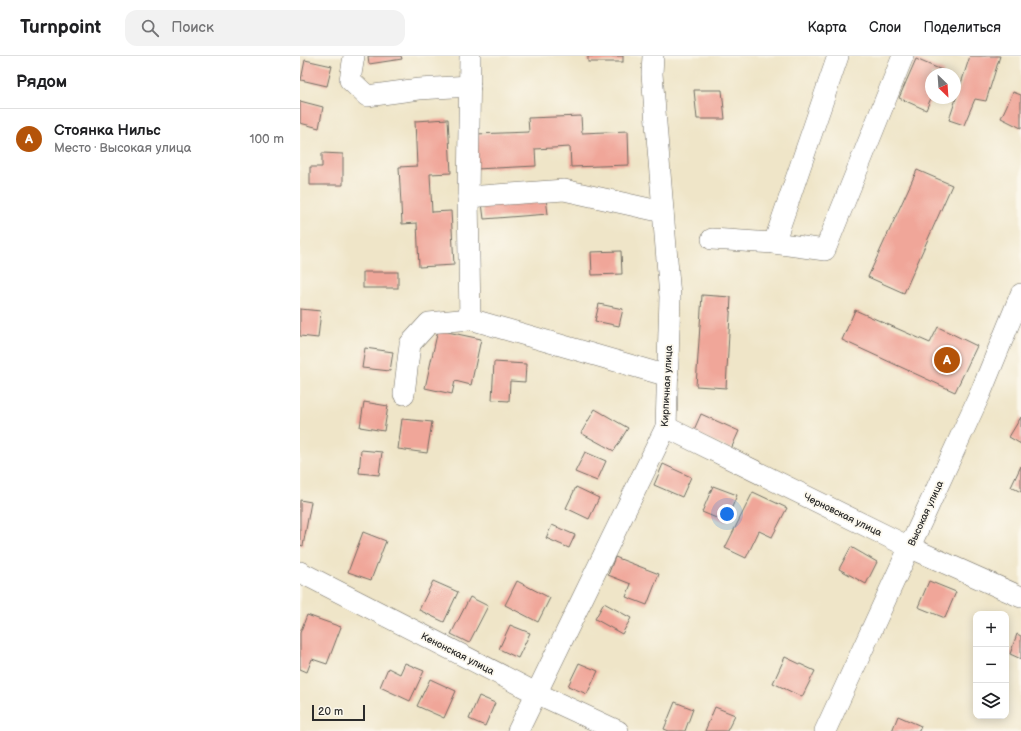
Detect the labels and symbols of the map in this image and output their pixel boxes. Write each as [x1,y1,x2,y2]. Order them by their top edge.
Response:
north arrow [925,68,961,104]
street label: Кирпичная улица [659,345,675,427]
pin: A [934,345,960,375]
street label: Высокая улица [906,479,946,548]
street label: Черновская улица [801,491,884,539]
your location [717,504,737,524]
street label: Кенонская улица [419,630,496,678]
scale bar [312,703,365,722]

